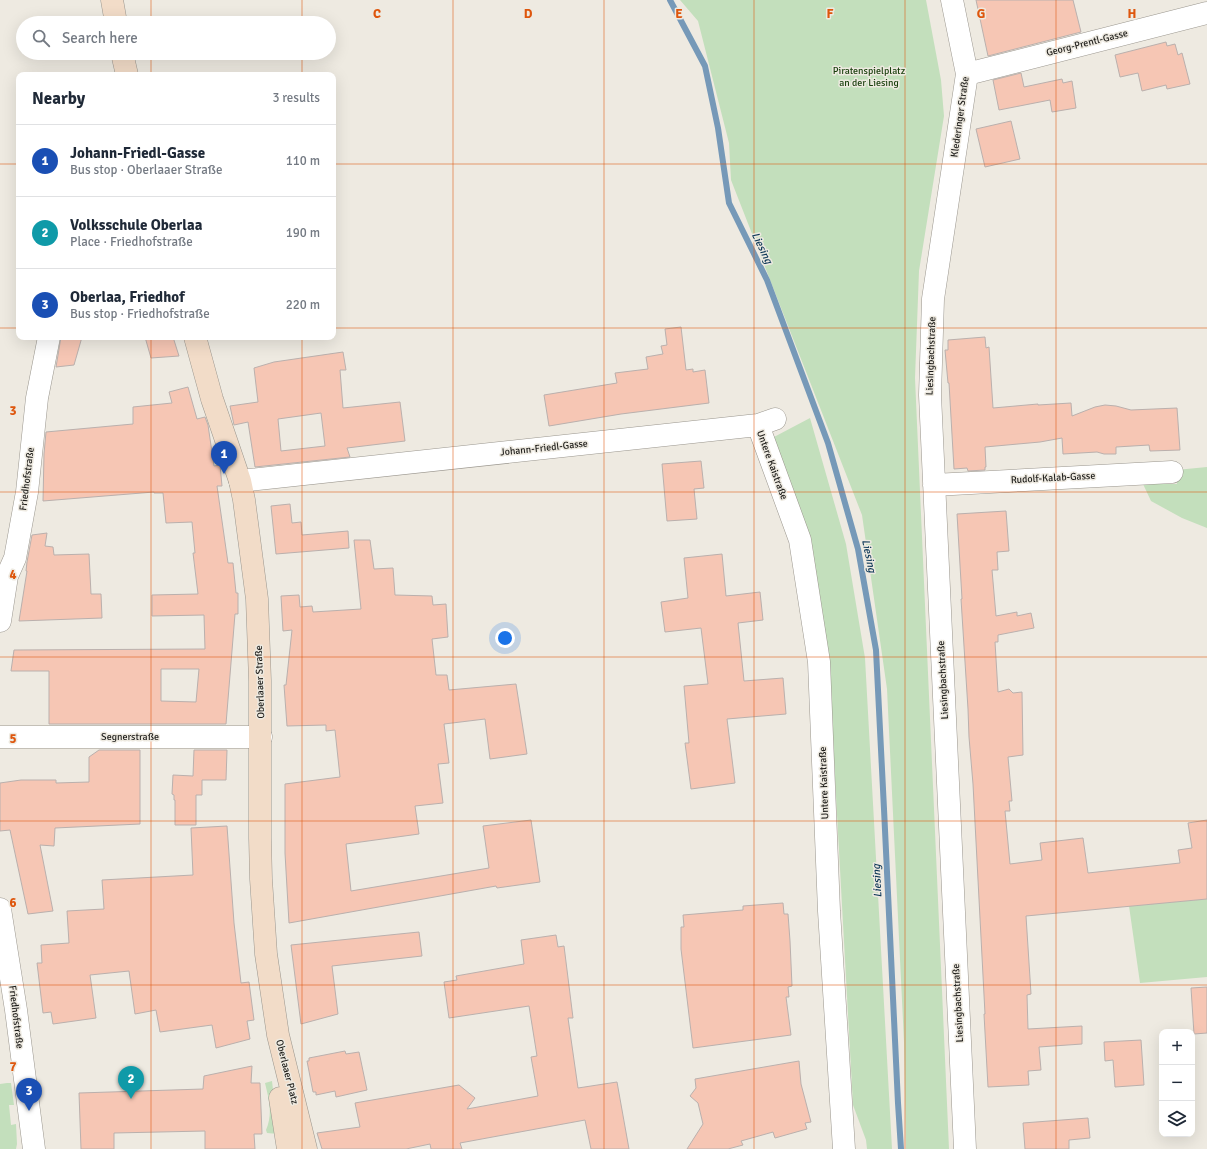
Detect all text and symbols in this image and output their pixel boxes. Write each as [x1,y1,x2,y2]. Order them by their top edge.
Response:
text: C [373,6,381,22]
text: D [524,6,533,22]
text: E [675,6,683,22]
text: F [827,6,834,22]
text: G [977,6,985,22]
text: H [1128,6,1136,22]
search box [16,16,336,60]
icon: search [30,27,52,49]
street label: Georg-Prentl-Gasse [1045,27,1129,59]
text: Search here [62,29,138,47]
park label: Piratenspielplatz an der Liesing [833,65,906,89]
street label: Klederinger Straße [948,76,972,158]
text: Nearby [32,88,85,109]
text: 3 results [272,90,320,106]
text: Johann-Friedl-Gasse [70,144,205,162]
text: 1 [41,153,49,169]
text: 110 m [286,153,320,169]
text: Bus stop · Oberlaaer Straße [70,162,223,178]
text: Volksschule Oberlaa [70,216,202,234]
text: 2 [41,225,49,241]
text: 190 m [286,225,320,241]
water label: Liesing [749,230,776,267]
text: Place · Friedhofstraße [70,234,193,250]
text: Oberlaa, Friedhof [70,288,185,306]
text: 3 [41,297,49,313]
text: 220 m [286,297,320,313]
text: Bus stop · Friedhofstraße [70,306,210,322]
street label: Liesingbachstraße [924,316,938,396]
text: 3 [9,403,17,419]
street label: Untere Kaistraße [754,429,790,501]
street label: Johann-Friedl-Gasse [500,437,588,459]
pin: 1 [211,441,237,474]
street label: Friedhofstraße [17,447,37,511]
street label: Rudolf-Kalab-Gasse [1010,470,1096,486]
water label: Liesing [859,538,879,575]
text: 4 [9,567,17,583]
your location [495,628,515,648]
street label: Liesingbachstraße [935,640,951,720]
street label: Oberlaaer Straße [253,645,267,719]
text: 5 [9,731,17,747]
street label: Segnerstraße [101,731,159,743]
street label: Untere Kaistraße [817,746,831,820]
water label: Liesing [870,863,884,898]
text: 6 [9,895,17,911]
street label: Liesingbachstraße [950,963,966,1043]
street label: Friedhofstraße [6,985,26,1049]
map controls [1159,1029,1195,1137]
button: + [1159,1029,1195,1065]
street label: Oberlaaer Platz [273,1038,301,1106]
text: 7 [9,1059,17,1075]
button: − [1159,1065,1195,1101]
pin: 2 [118,1066,144,1099]
pin: 3 [16,1078,42,1111]
button: layers [1159,1101,1195,1137]

